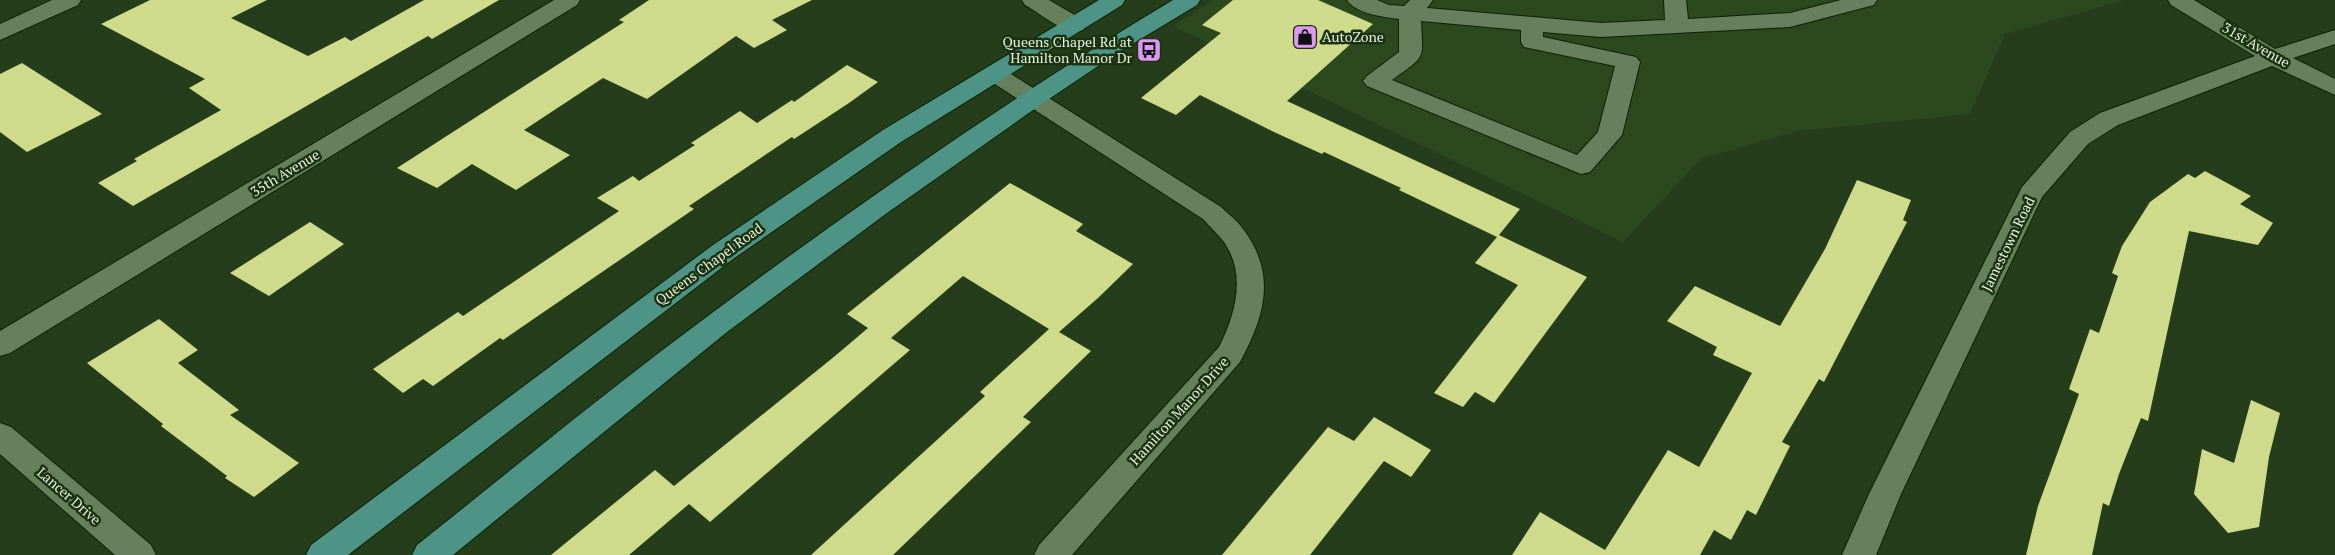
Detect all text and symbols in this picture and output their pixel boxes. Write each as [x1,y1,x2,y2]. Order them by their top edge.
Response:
street label: 31st Avenue [2219,18,2294,72]
shop icon: AutoZone [1292,24,1318,50]
place label: AutoZone [1322,27,1384,46]
place label: Queens Chapel Rd at Hamilton Manor Dr [1003,32,1133,67]
bus stop icon: Queens Chapel Rd at Hamilton Manor Dr [1136,37,1162,63]
street label: 35th Avenue [247,145,323,201]
street label: Jamestown Road [1976,193,2039,294]
street label: Queens Chapel Road [651,218,766,309]
street label: Hamilton Manor Drive [1125,352,1232,469]
street label: Lancer Drive [33,463,105,529]

